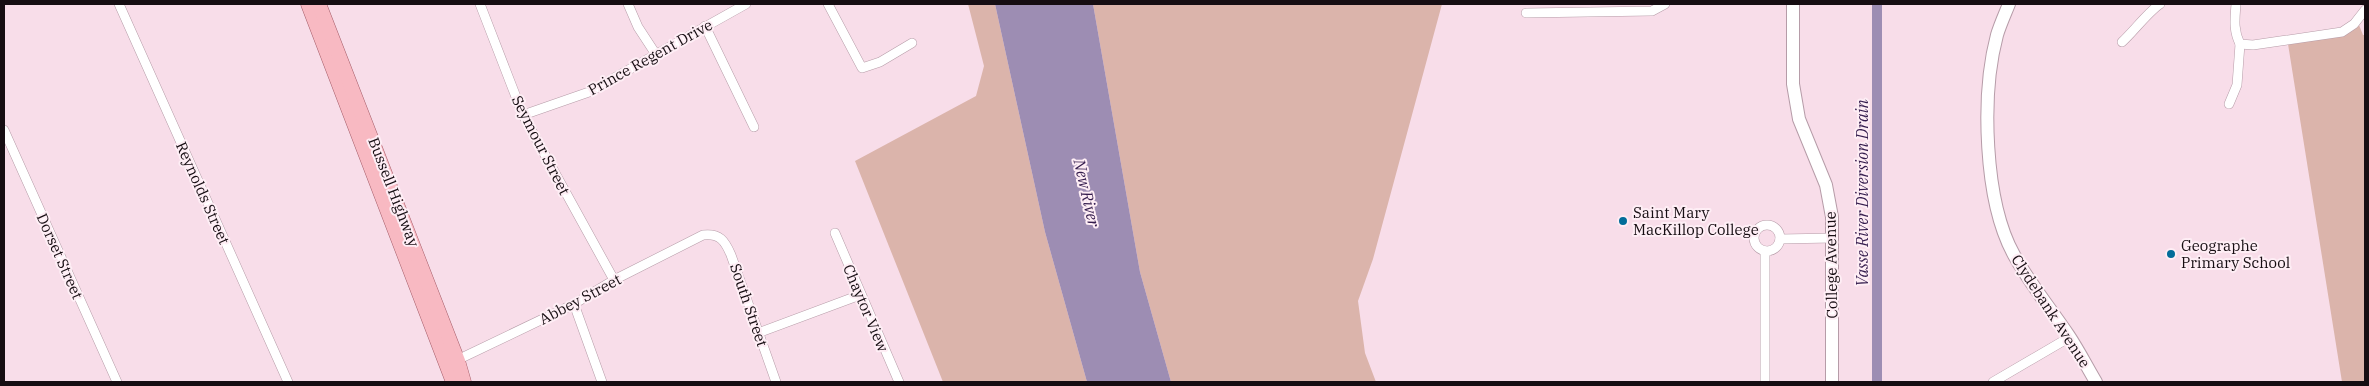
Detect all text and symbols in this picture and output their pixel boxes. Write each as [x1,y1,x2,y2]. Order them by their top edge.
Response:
street label: Prince Regent Drive [584,15,716,99]
street label: Seymour Street [508,92,574,198]
water label: Vasse River Diversion Drain [1852,99,1872,287]
street label: Bussell Highway [364,135,424,249]
street label: Reynolds Street [172,139,234,247]
water label: New River [1069,156,1105,230]
place label: Saint Mary MacKillop College [1633,203,1759,239]
street label: Dorset Street [33,210,87,302]
street label: College Avenue [1821,211,1841,319]
marker: Saint Mary MacKillop College [1617,215,1629,227]
place label: Geographe Primary School [2181,236,2290,272]
marker: Geographe Primary School [2165,248,2177,260]
street label: Clydebank Avenue [2007,251,2095,371]
street label: South Street [726,261,772,349]
street label: Chaytor View [839,261,893,355]
street label: Abbey Street [536,269,624,329]

